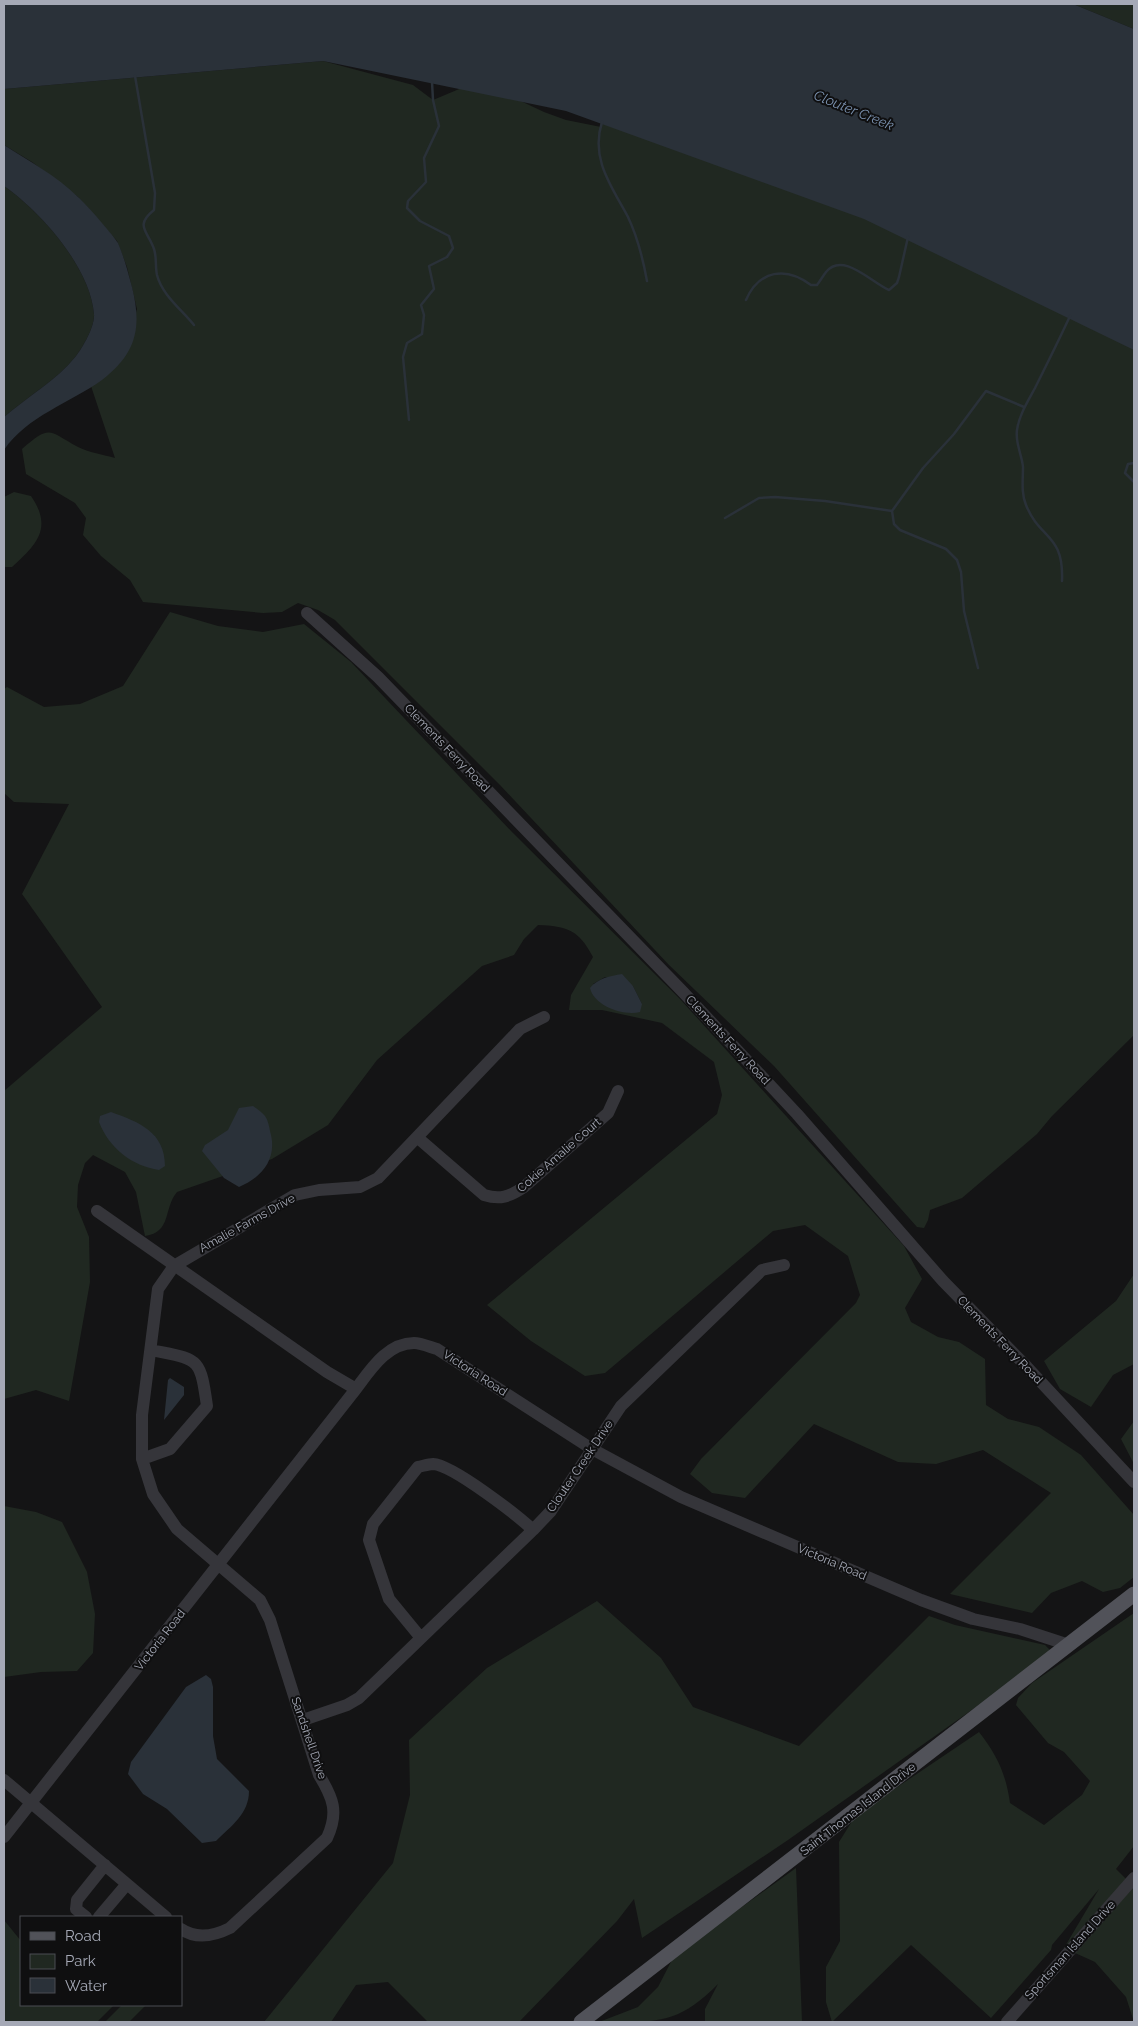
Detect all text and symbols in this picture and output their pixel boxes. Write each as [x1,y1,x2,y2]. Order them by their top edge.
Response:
water label: Clouter Creek [812,87,897,134]
street label: Clements Ferry Road [401,701,493,795]
street label: Clements Ferry Road [683,993,773,1087]
street label: Cokie Amalie Court [514,1115,604,1195]
street label: Amalie Farms Drive [197,1191,297,1255]
street label: Clements Ferry Road [954,1293,1046,1387]
street label: Victoria Road [440,1347,510,1399]
street label: Clouter Creek Drive [544,1417,616,1515]
street label: Victoria Road [795,1541,869,1583]
street label: Victoria Road [132,1607,188,1673]
street label: Sandshell Drive [288,1695,330,1781]
street label: Saint Thomas Island Drive [797,1760,919,1858]
street label: Sportsman Island Drive [1022,1898,1118,2002]
legend [20,1916,182,2006]
text: Road [65,1927,101,1945]
text: Park [65,1952,96,1970]
text: Water [65,1977,108,1995]

